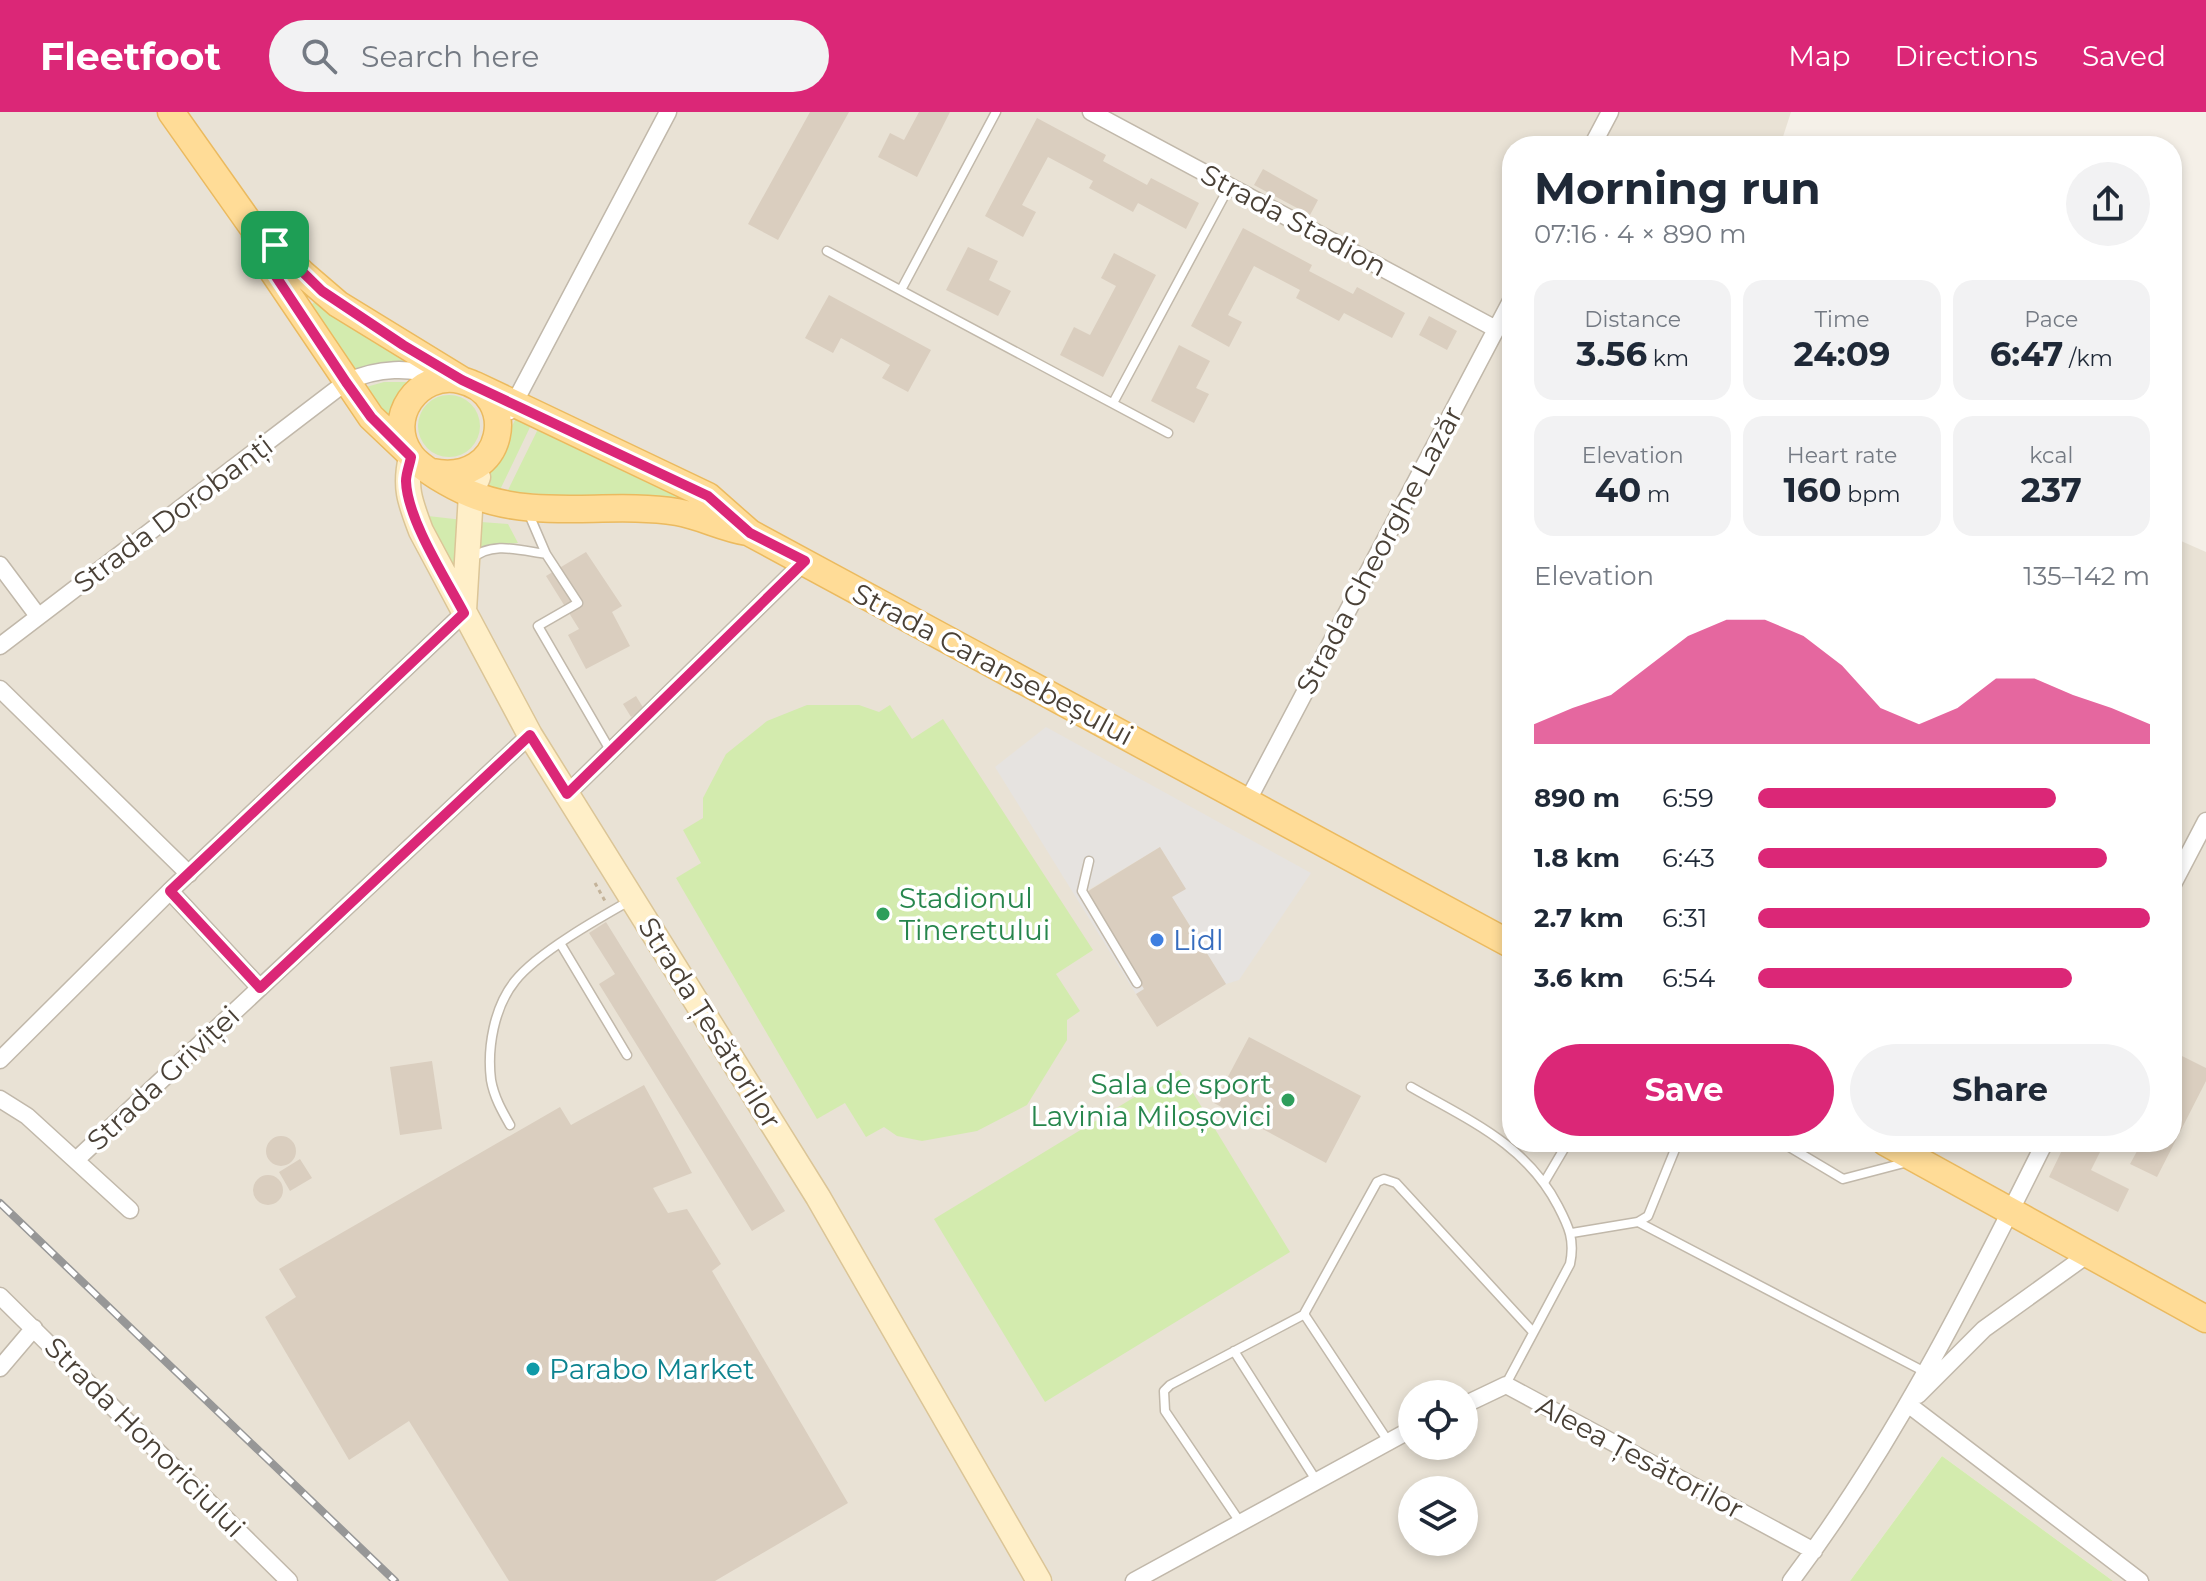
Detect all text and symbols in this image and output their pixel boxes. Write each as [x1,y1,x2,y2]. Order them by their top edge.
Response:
search box [269,20,829,92]
text: Fleetfoot [40,33,221,80]
icon: search [297,34,341,78]
text: Search here [361,38,539,75]
text: Map [1788,39,1850,73]
text: Directions [1894,39,2038,73]
text: Saved [2082,39,2166,73]
street label: Strada Stadion [1195,157,1393,283]
text: Morning run [1534,161,1821,215]
button: share [2066,162,2150,246]
pin [241,211,309,279]
text: 07:16 · 4 × 890 m [1534,218,1747,250]
icon: arrive [253,223,297,267]
text: Distance [1584,306,1681,333]
text: Time [1814,306,1870,333]
text: Pace [2024,306,2078,333]
text: 3.56 [1576,333,1647,375]
text: 24:09 [1793,333,1891,375]
text: 6:47 [1990,333,2063,375]
text: km [1647,345,1689,372]
text: /km [2063,345,2113,372]
street label: Strada Gheorghe Lazăr [1289,400,1469,700]
street label: Strada Dorobanți [67,428,279,600]
text: Elevation [1582,442,1684,469]
text: Heart rate [1787,442,1897,469]
text: kcal [2029,442,2073,469]
text: 40 [1595,469,1641,511]
text: 160 [1783,469,1842,511]
text: 237 [2021,469,2082,511]
text: m [1641,481,1670,508]
text: bpm [1842,481,1901,508]
text: Elevation [1534,560,1654,592]
text: 135–142 m [2023,560,2150,592]
street label: Strada Caransebeșului [847,576,1139,752]
text: 890 m [1534,782,1620,814]
text: 6:59 [1662,782,1714,814]
text: 1.8 km [1534,842,1620,874]
text: 6:43 [1662,842,1715,874]
place label: Stadionul Tineretului [899,881,1050,947]
text: 2.7 km [1534,902,1624,934]
text: 6:31 [1662,902,1707,934]
marker: Stadionul Tineretului [874,905,892,923]
street label: Strada Țesătorilor [631,911,789,1135]
place label: Lidl [1173,923,1224,957]
marker: Lidl [1148,931,1166,949]
text: 3.6 km [1534,962,1624,994]
text: 6:54 [1662,962,1715,994]
street label: Strada Griviței [80,999,246,1157]
button: Save [1534,1044,1834,1136]
button: Share [1850,1044,2150,1136]
place label: Sala de sport Lavinia Miloșovici [1030,1067,1272,1133]
marker: Sala de sport Lavinia Miloșovici [1279,1091,1297,1109]
street label: Strada Honoriciului [38,1330,252,1544]
place label: Parabo Market [549,1352,754,1386]
marker: Parabo Market [524,1360,542,1378]
map controls [1398,1380,1478,1556]
button: locate [1398,1380,1478,1460]
street label: Aleea Țesătorilor [1531,1388,1749,1526]
button: layers [1398,1476,1478,1556]

